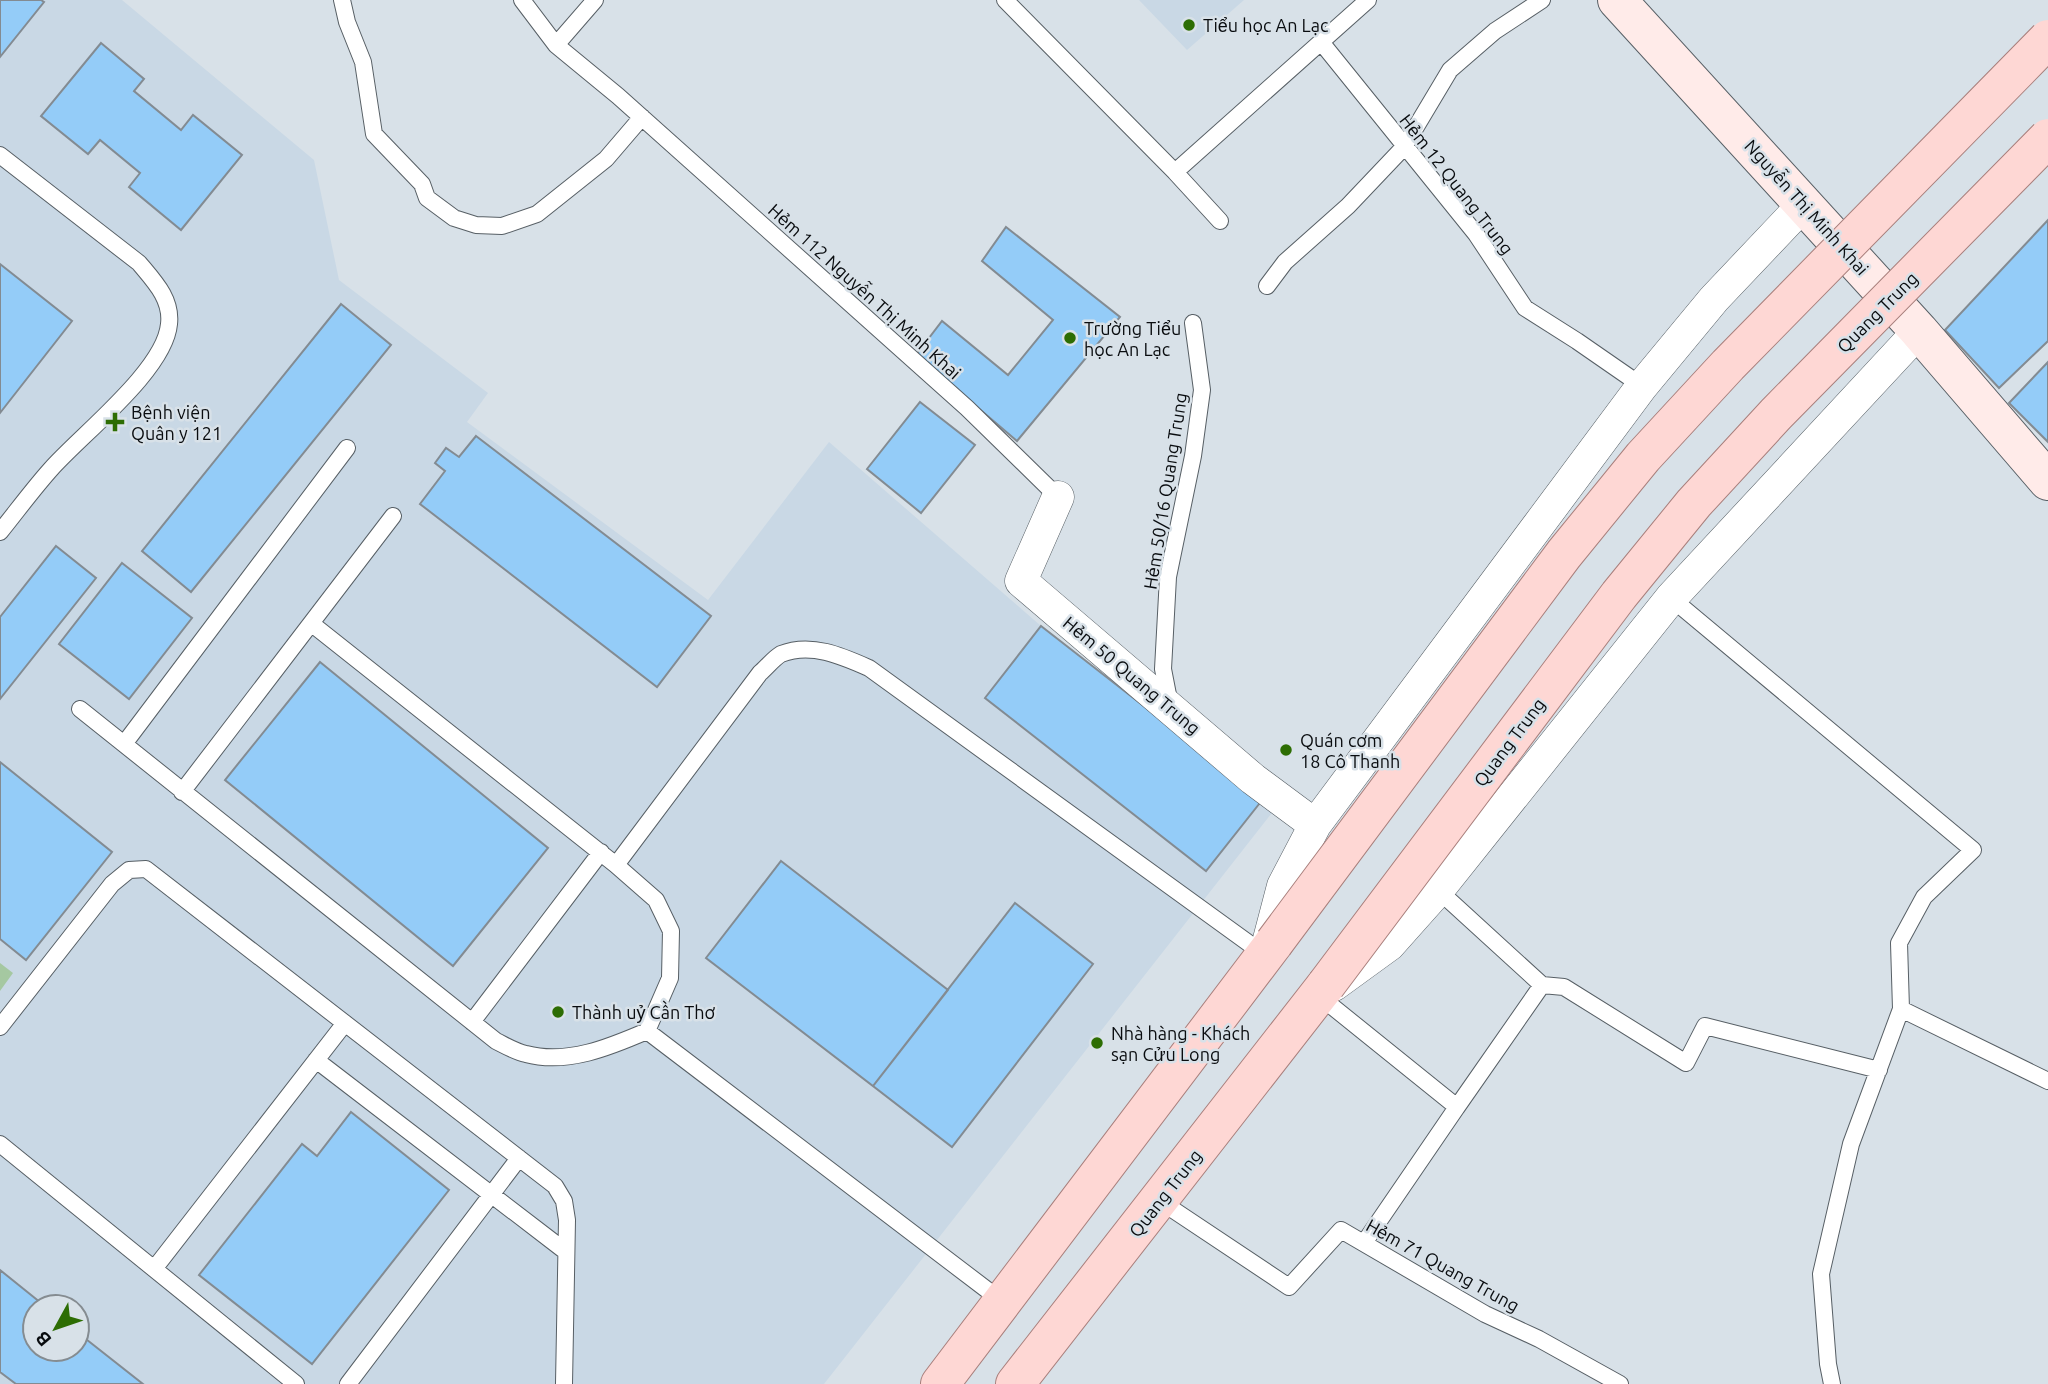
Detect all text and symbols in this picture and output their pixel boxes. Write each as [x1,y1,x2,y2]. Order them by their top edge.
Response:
place label: Tiểu học An Lạc [1203,15,1328,35]
marker: Tiểu học An Lạc [1181,17,1197,33]
street label: Hẻm 12 Quang Trung [1395,110,1518,259]
street label: Nguyễn Thị Minh Khai [1741,134,1875,279]
street label: Hẻm 112 Nguyễn Thị Minh Khai [765,198,967,383]
street label: Quang Trung [1833,268,1922,357]
place label: Trường Tiểu học An Lạc [1084,318,1181,359]
marker: Trường Tiểu học An Lạc [1062,330,1078,346]
street label: Hẻm 50/16 Quang Trung [1140,391,1191,591]
place label: Bệnh viện Quân y 121 [131,402,222,444]
marker: Bệnh viện Quân y 121 [105,412,125,432]
street label: Hẻm 50 Quang Trung [1059,612,1204,739]
street label: Quang Trung [1469,694,1549,791]
place label: Quán cơm 18 Cô Thanh [1300,730,1400,771]
marker: Quán cơm 18 Cô Thanh [1278,742,1294,758]
place label: Thành uỷ Cần Thơ [572,1000,716,1023]
marker: Thành uỷ Cần Thơ [550,1004,566,1020]
place label: Nhà hàng - Khách sạn Cửu Long [1111,1023,1250,1064]
marker: Nhà hàng - Khách sạn Cửu Long [1089,1035,1105,1051]
street label: Quang Trung [1125,1145,1206,1241]
street label: Hẻm 71 Quang Trung [1362,1215,1523,1316]
north arrow [21,1293,91,1363]
text: B [30,1327,55,1351]

